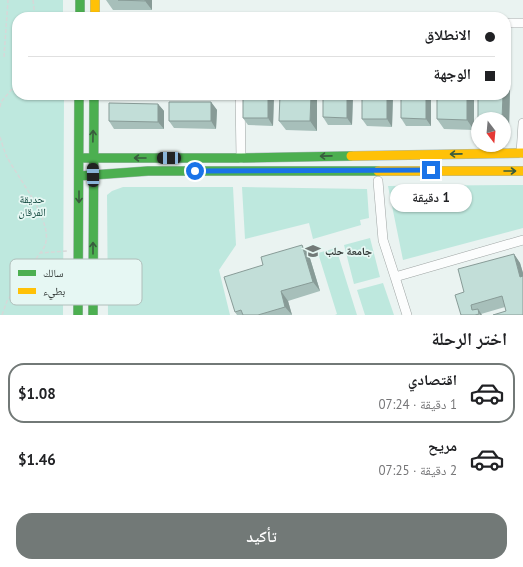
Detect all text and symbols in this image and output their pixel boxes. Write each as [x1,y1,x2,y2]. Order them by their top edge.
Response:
text: الانطلاق [425,25,471,44]
text: الوجهة [433,64,471,83]
north arrow [471,112,511,152]
map controls [471,112,511,152]
one-way arrow [89,130,97,143]
one-way arrow [450,150,463,157]
car [157,152,181,164]
one-way arrow [320,152,333,160]
one-way arrow [134,154,147,162]
route end [422,161,440,179]
route start [186,162,204,180]
car [87,163,99,187]
one-way arrow [503,167,516,175]
callout: 1 دقيقة [390,184,472,212]
text: 1 دقيقة [412,189,450,206]
one-way arrow [75,190,83,203]
park label: حديقة الفرقان [18,192,46,219]
one-way arrow [89,242,97,255]
school or university icon: جامعة حلب [304,242,322,260]
place label: جامعة حلب [325,244,372,258]
legend [10,259,142,305]
text: سالك [43,266,63,280]
text: بطيء [43,284,65,300]
text: اختر الرحلة [431,327,507,350]
text: اقتصادي [408,370,457,389]
icon: car [469,375,505,411]
text: $1.08 [18,384,56,403]
text: 1 دقيقة · 07:24 [378,396,457,413]
text: مريح [428,436,457,455]
icon: car [469,441,505,477]
text: $1.46 [18,450,56,469]
text: 2 دقيقة · 07:25 [378,462,457,479]
button: تأكيد [16,513,507,559]

